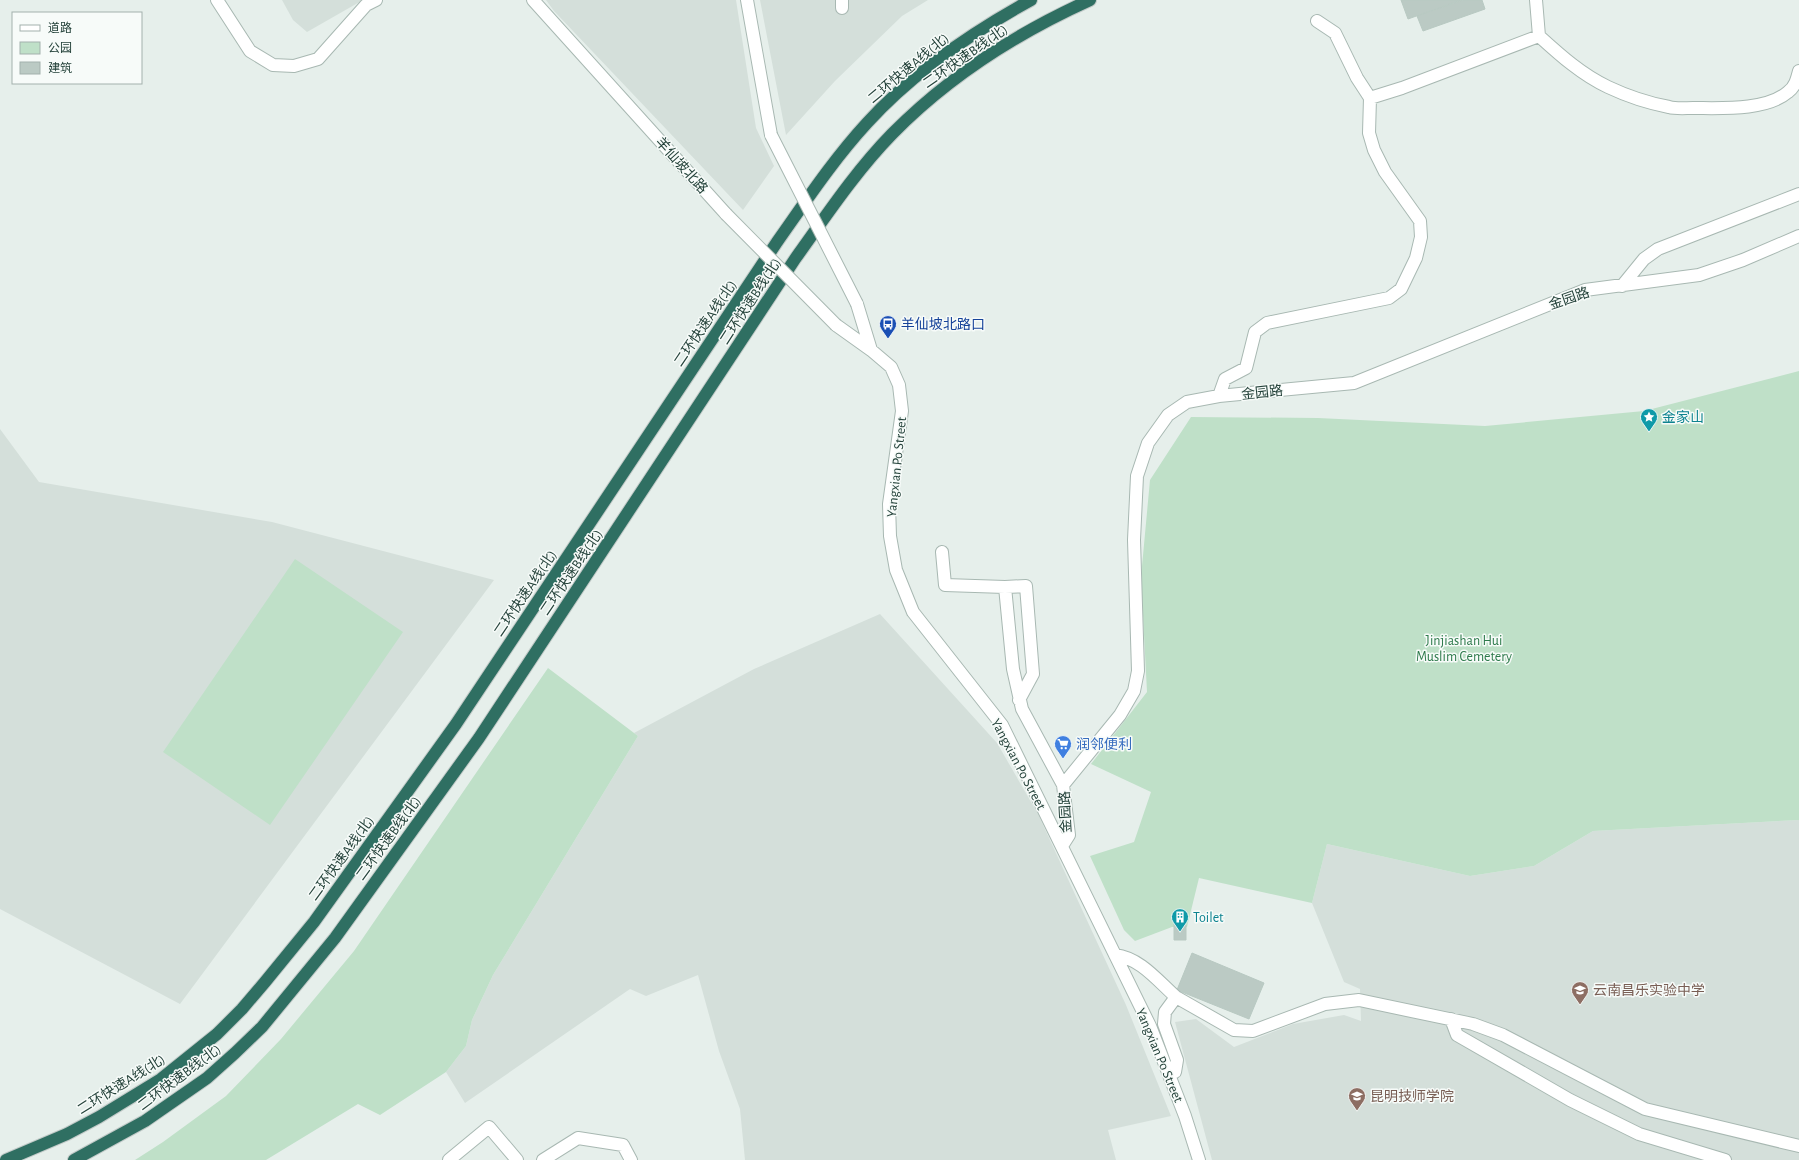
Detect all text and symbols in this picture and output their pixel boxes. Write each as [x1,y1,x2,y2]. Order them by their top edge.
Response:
legend [12,12,142,84]
text: 道路 [48,21,72,34]
street label: 二环快速B线(北) [920,21,1010,91]
street label: 二环快速A线(北) [864,30,952,106]
text: 公园 [48,42,72,54]
text: 建筑 [48,61,72,74]
street label: 羊仙坡北路 [653,134,711,196]
street label: 二环快速B线(北) [716,255,784,347]
street label: 二环快速A线(北) [670,277,740,369]
street label: 金园路 [1547,285,1591,312]
bus stop icon: 羊仙坡北路口 [878,314,898,339]
place label: 羊仙坡北路口 [901,316,985,332]
street label: 金园路 [1240,383,1284,402]
place icon: 金家山 [1639,407,1659,432]
place label: 金家山 [1662,409,1704,425]
street label: Yangxian Po Street [885,416,909,518]
street label: 二环快速B线(北) [536,526,606,618]
street label: 二环快速A线(北) [490,547,560,639]
park label: Jinjiashan Hui Muslim Cemetery [1416,634,1512,664]
street label: Yangxian Po Street [988,717,1048,813]
supermarket icon: 润邻便利 [1053,734,1073,759]
place label: 润邻便利 [1076,737,1132,752]
street label: 金园路 [1057,791,1074,833]
street label: 二环快速B线(北) [352,793,424,883]
street label: 二环快速A线(北) [305,813,377,903]
building icon: Toilet [1170,907,1190,932]
place label: Toilet [1193,911,1224,925]
school or university icon: 云南昌乐实验中学 [1570,980,1590,1005]
place label: 云南昌乐实验中学 [1593,983,1705,998]
street label: Yangxian Po Street [1133,1006,1185,1105]
street label: 二环快速B线(北) [134,1041,224,1113]
street label: 二环快速A线(北) [74,1051,168,1117]
school or university icon: 昆明技师学院 [1347,1086,1367,1111]
place label: 昆明技师学院 [1370,1089,1454,1104]

